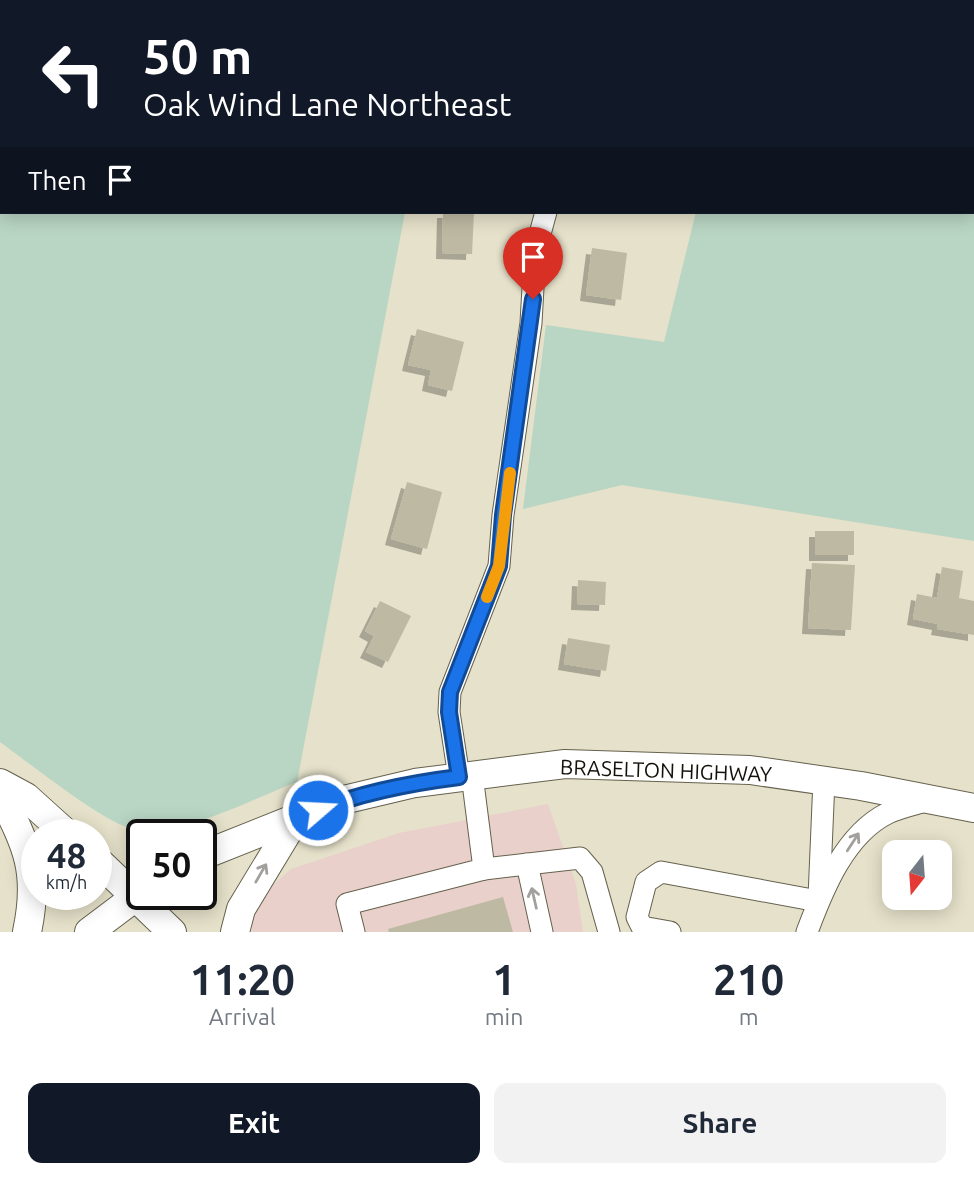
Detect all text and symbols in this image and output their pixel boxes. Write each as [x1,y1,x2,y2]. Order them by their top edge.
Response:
icon: left [28,28,119,119]
text: 50 m [143,28,252,83]
text: Oak Wind Lane Northeast [143,86,511,122]
icon: arrive [101,161,139,199]
text: Then [28,166,87,195]
pin [503,227,563,299]
icon: arrive [514,238,552,276]
street label: BRASELTON HIGHWAY [560,754,772,786]
position arrow [281,773,355,847]
speed limit sign: 50 [126,819,217,910]
one-way arrow [846,833,861,852]
text: 48 [47,835,86,875]
north arrow [882,840,952,910]
map controls [882,840,952,910]
one-way arrow [254,863,268,883]
text: km/h [46,872,87,892]
one-way arrow [527,887,541,910]
text: 11:20 [190,956,295,1003]
text: 1 [492,956,516,1003]
text: 210 [713,956,784,1003]
text: Arrival [209,1004,276,1029]
text: min [485,1004,523,1029]
text: m [739,1004,759,1029]
button: Exit [28,1083,480,1163]
button: Share [494,1083,946,1163]

